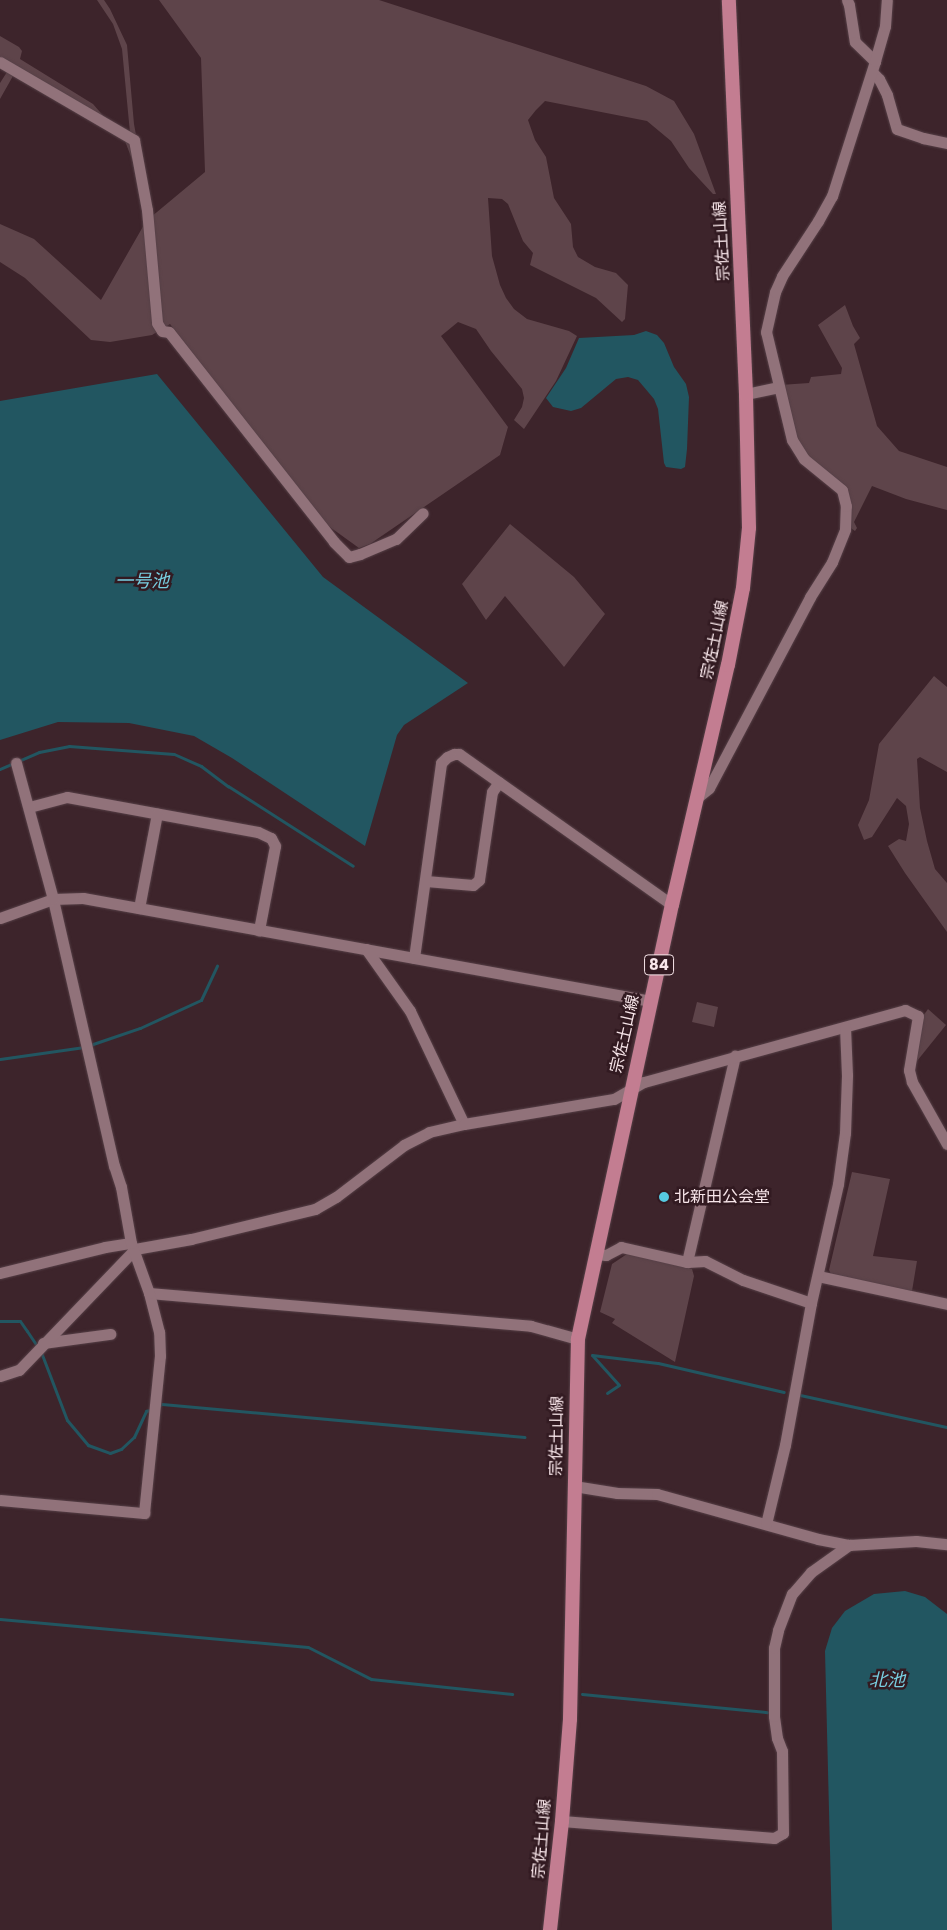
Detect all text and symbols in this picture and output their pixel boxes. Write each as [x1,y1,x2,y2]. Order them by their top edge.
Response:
street label: 宗佐土山線 [710,201,734,281]
water label: 一号池 [115,570,169,592]
street label: 宗佐土山線 [697,599,733,681]
road number: 84 [644,952,674,978]
street label: 宗佐土山線 [607,993,643,1075]
place label: 北新田公会堂 [674,1187,770,1207]
marker: 北新田公会堂 [658,1191,670,1203]
street label: 宗佐土山線 [547,1396,567,1476]
water label: 北池 [869,1669,905,1691]
street label: 宗佐土山線 [529,1798,555,1880]

